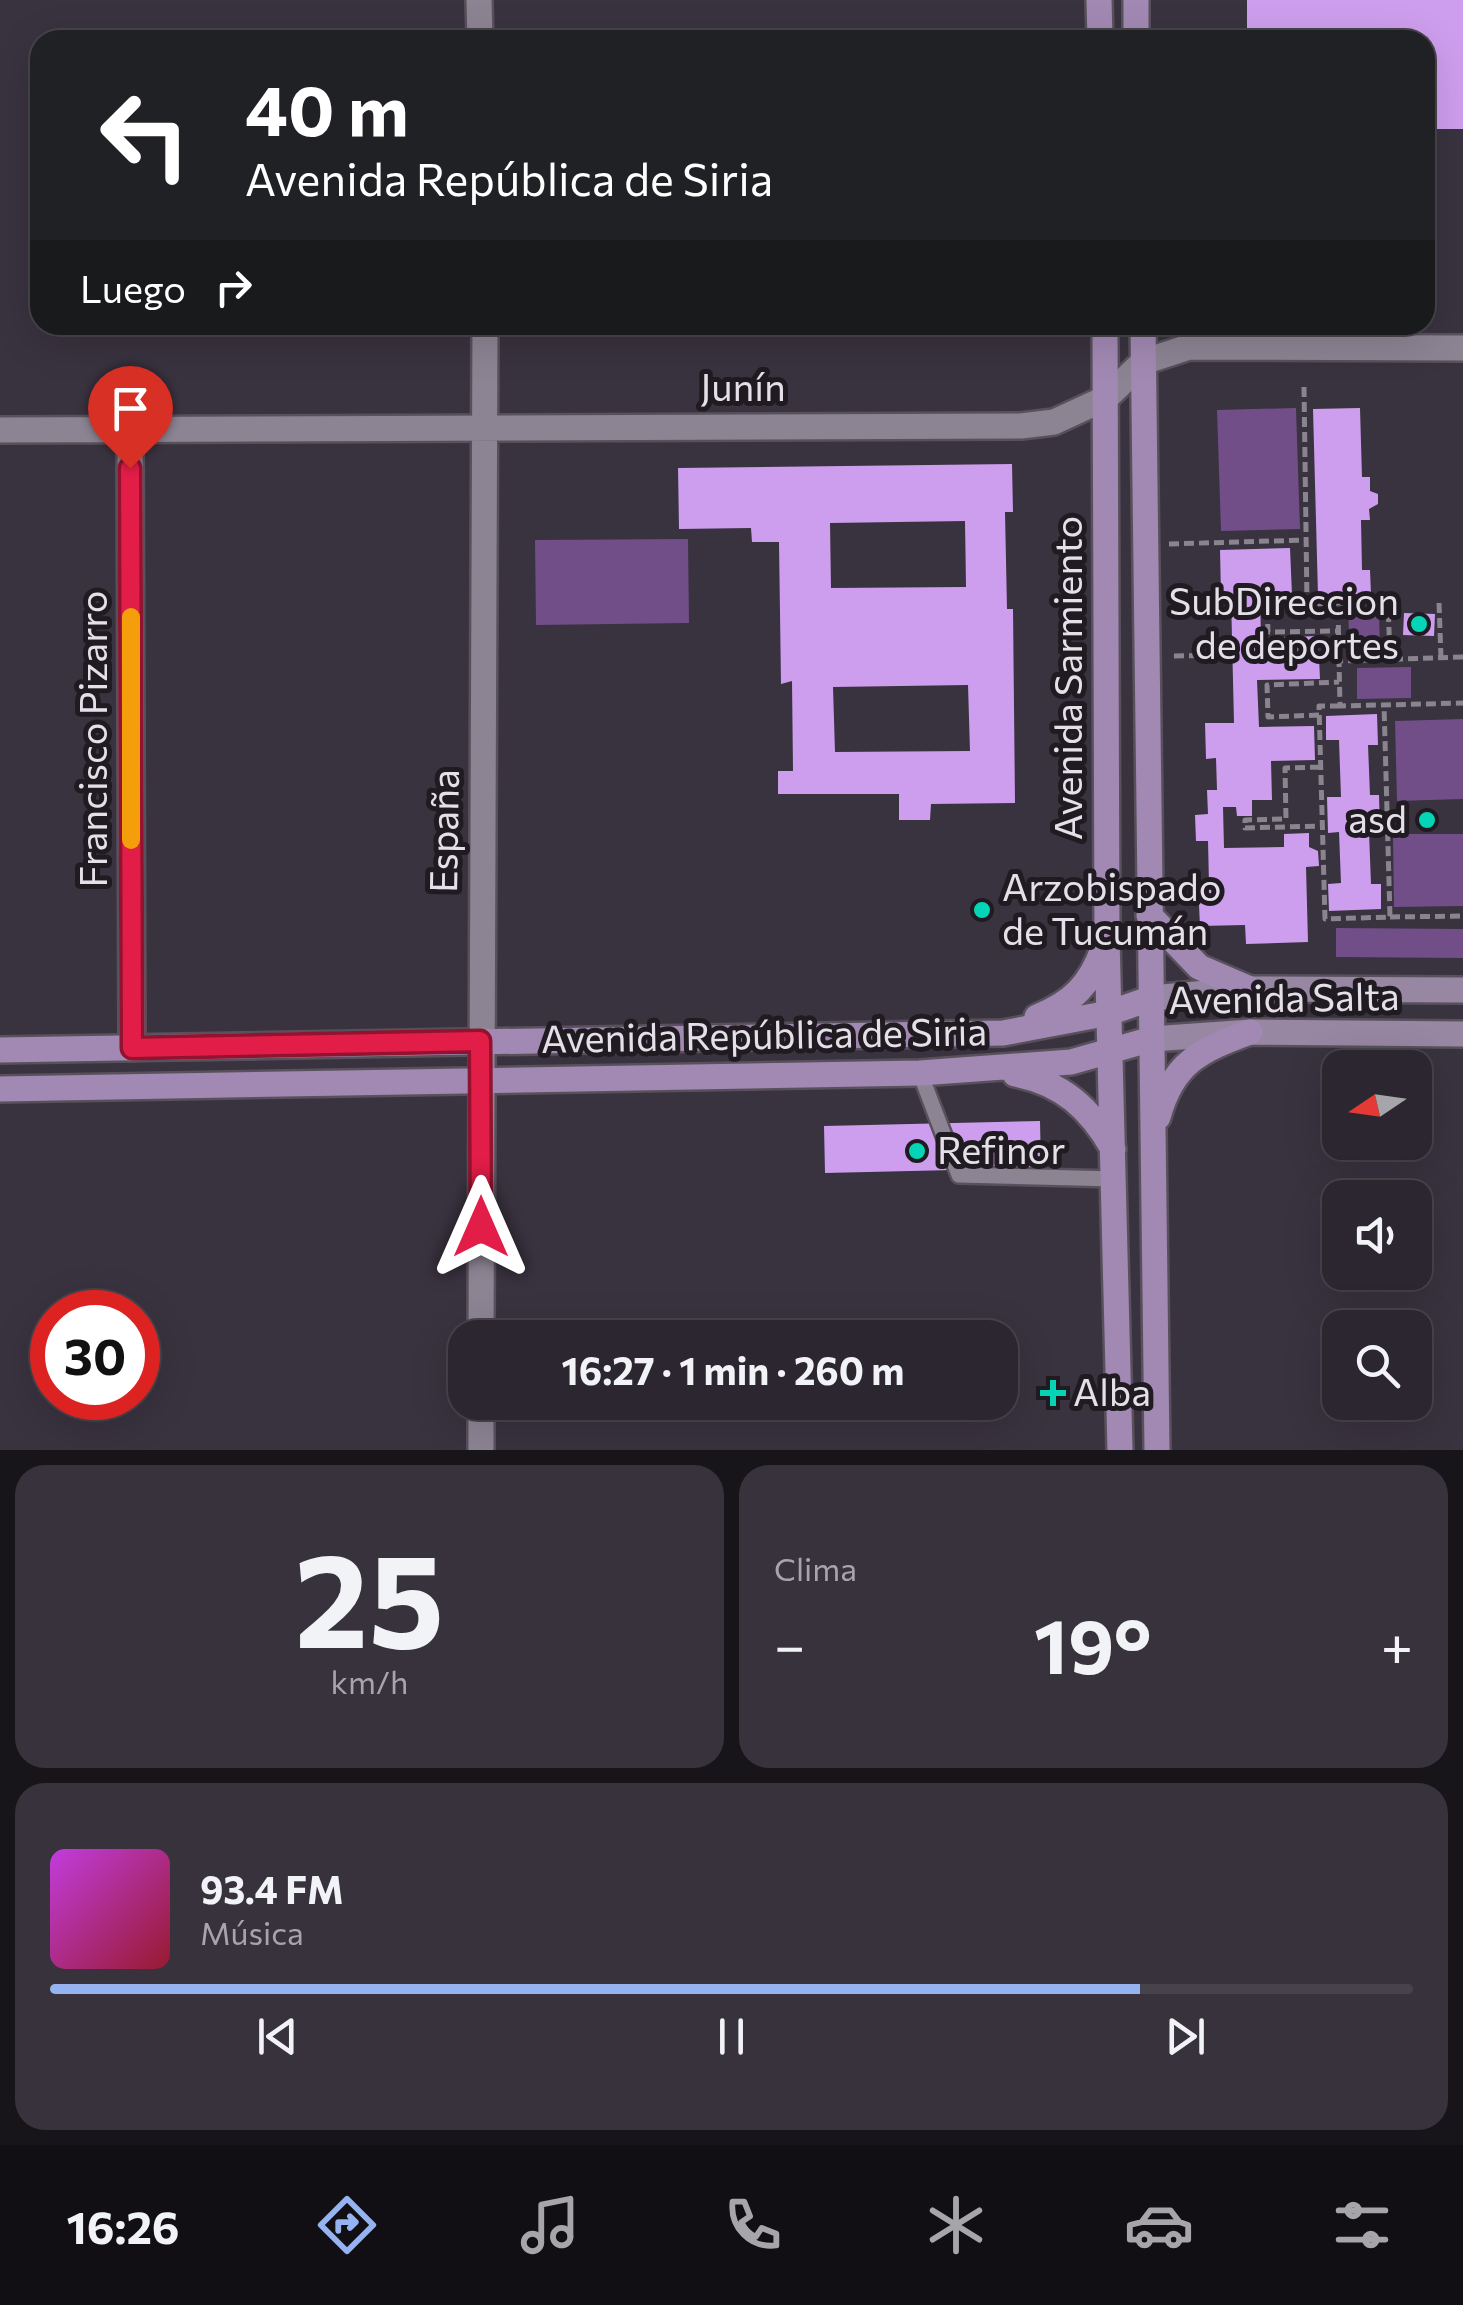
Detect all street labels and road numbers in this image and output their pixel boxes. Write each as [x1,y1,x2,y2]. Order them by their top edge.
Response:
street label: Junín [700,362,786,409]
street label: Avenida Sarmiento [1043,516,1090,840]
street label: Francisco Pizarro [68,590,115,888]
street label: España [418,769,467,893]
street label: Avenida Salta [1168,971,1400,1022]
street label: Avenida República de Siria [540,1006,987,1061]

